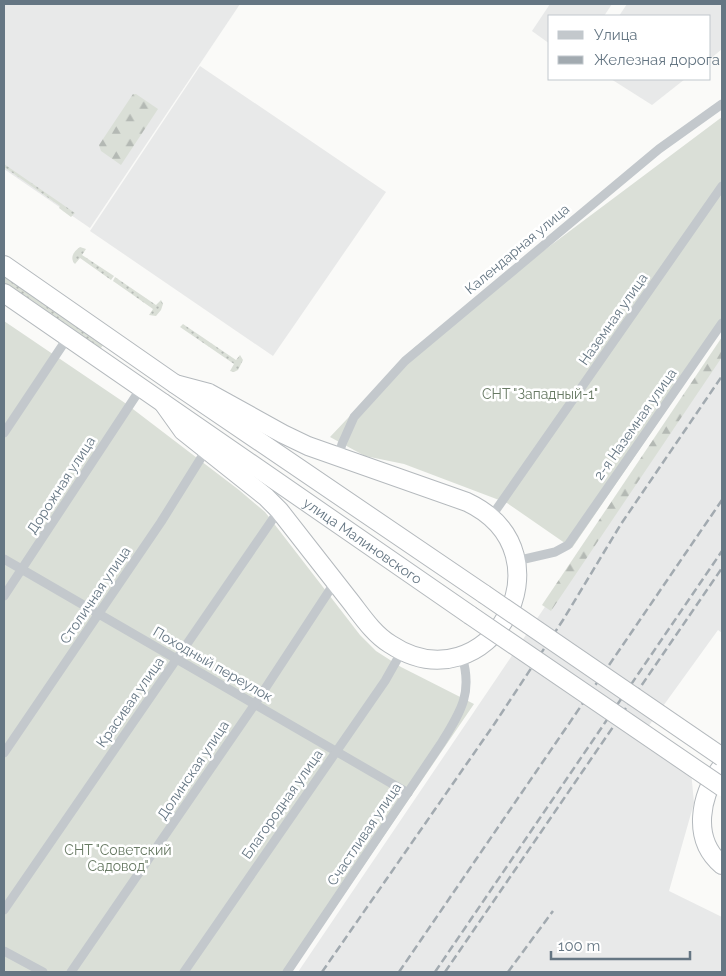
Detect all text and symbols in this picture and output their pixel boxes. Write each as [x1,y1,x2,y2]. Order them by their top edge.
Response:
legend [548,15,711,80]
text: Улица [594,26,638,44]
text: Железная дорога [594,51,720,69]
street label: Календарная улица [462,201,572,297]
street label: Наземная улица [575,270,651,368]
street label: 2-я Наземная улица [591,365,679,483]
park label: СНТ "Западный-1" [482,386,598,402]
street label: Дорожная улица [24,433,98,537]
street label: улица Малиновского [300,494,425,587]
street label: Столичная улица [57,543,133,647]
street label: Походный переулок [150,623,276,705]
street label: Красивая улица [93,654,167,750]
street label: Долинская улица [154,717,232,823]
street label: Благородная улица [238,746,326,862]
street label: Счастливая улица [324,780,404,888]
park label: СНТ "Советский Садовод" [64,842,172,874]
scale bar [551,928,690,960]
text: 100 m [558,937,600,955]

